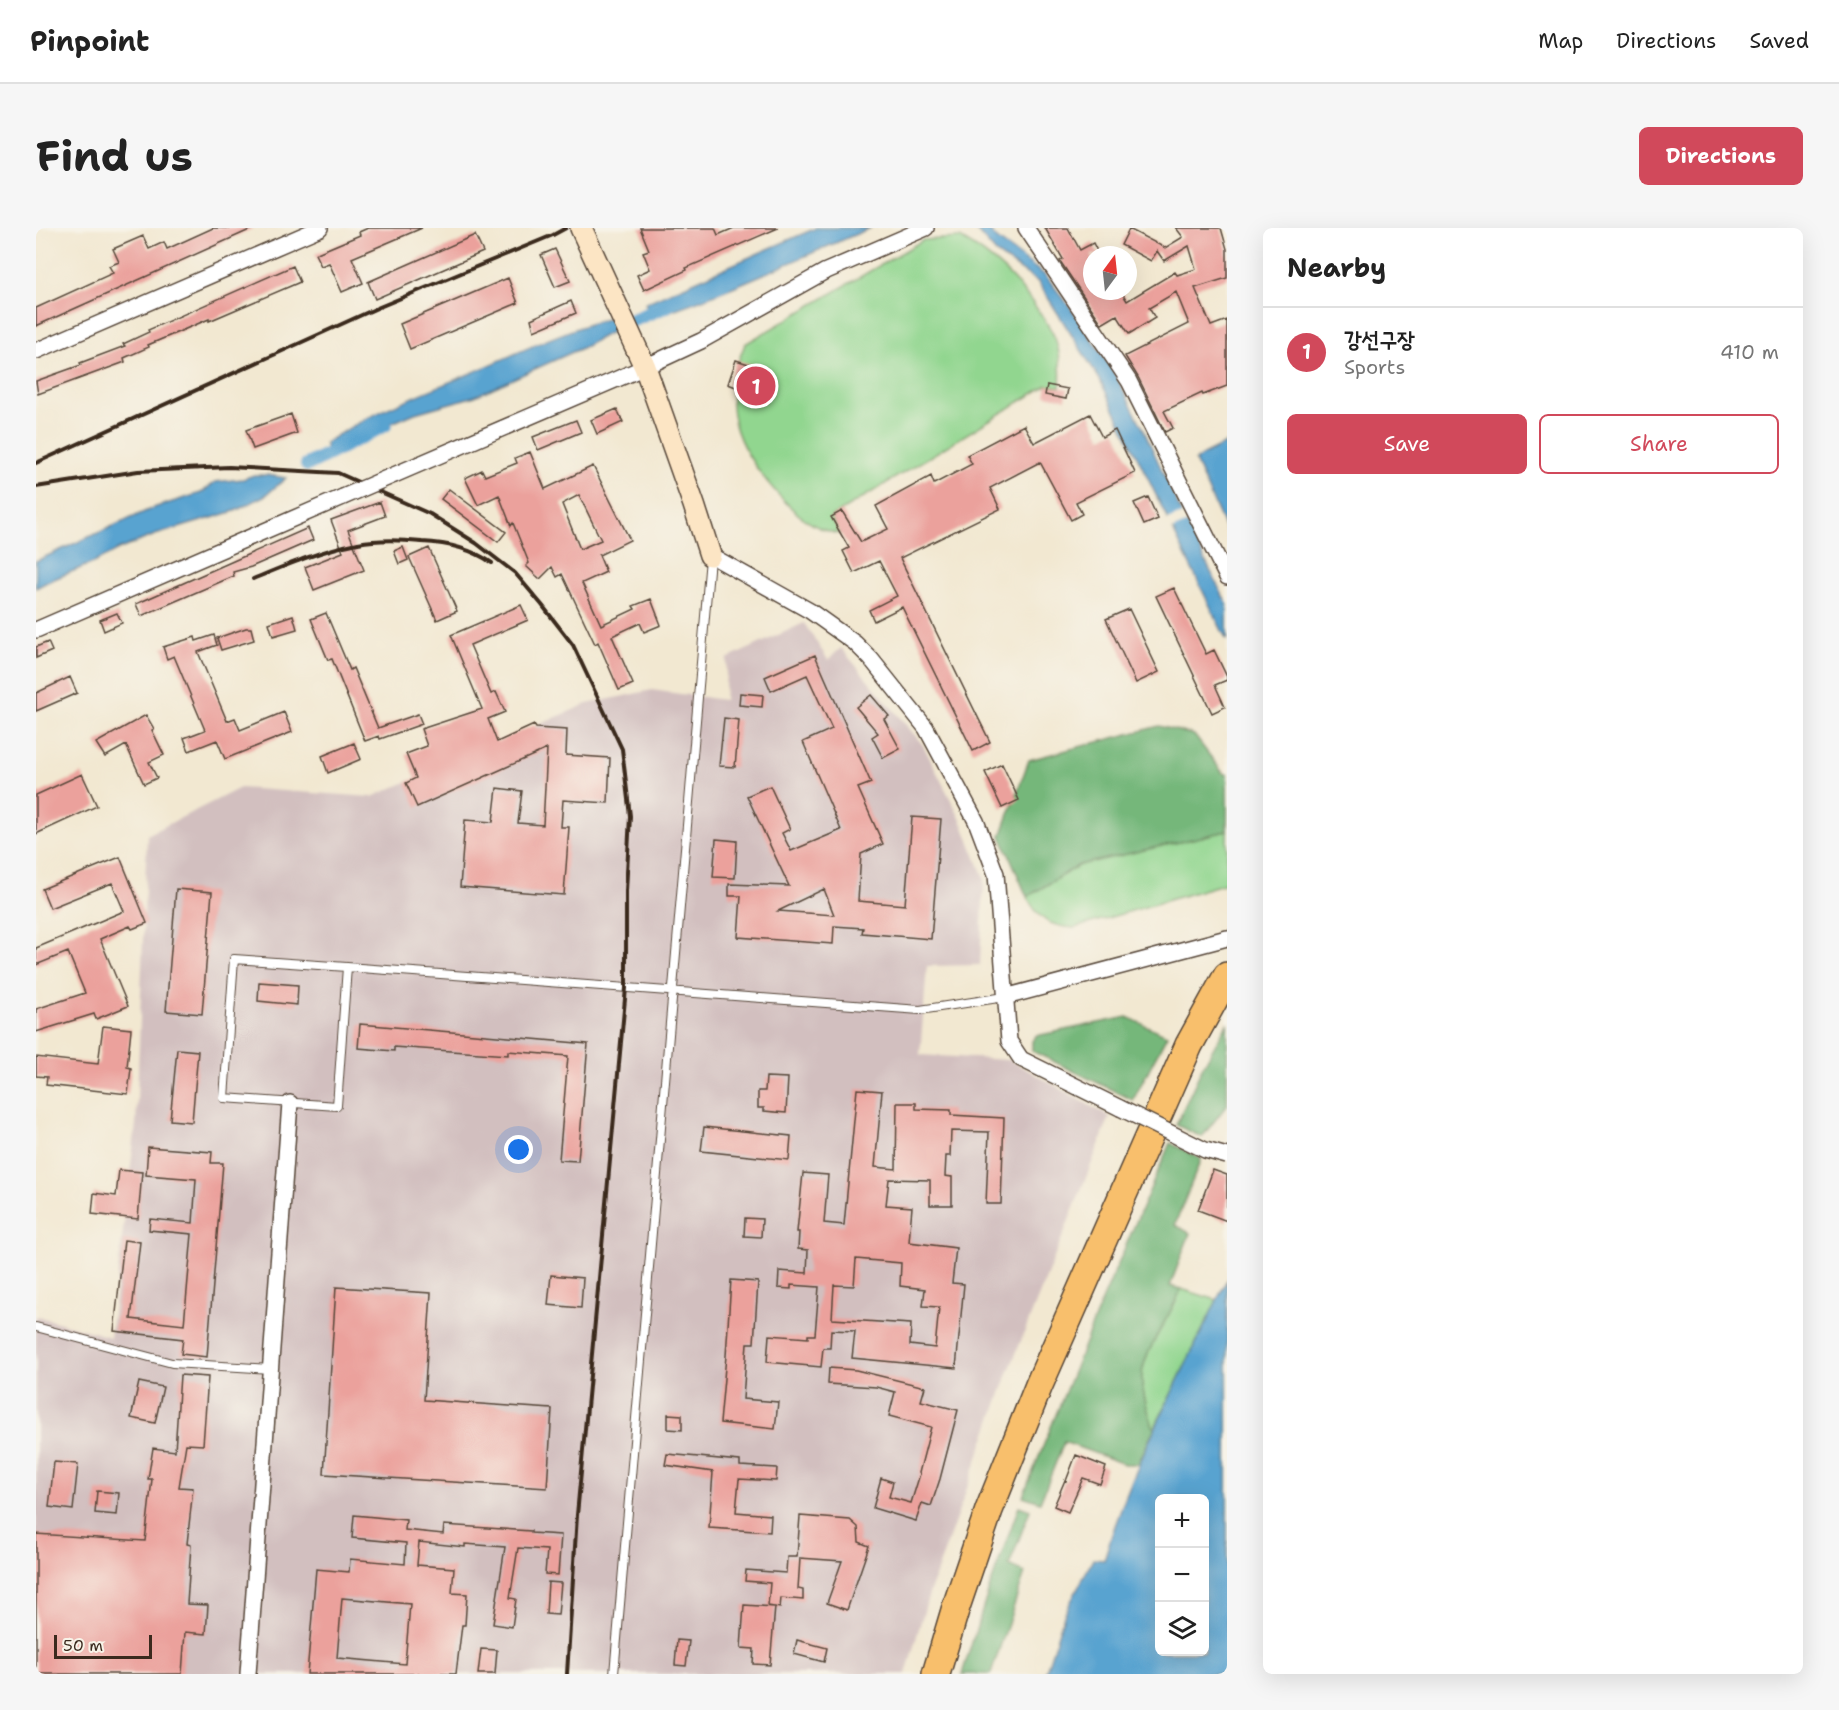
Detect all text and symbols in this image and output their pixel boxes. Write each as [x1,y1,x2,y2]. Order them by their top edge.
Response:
text: Pinpoint [30,22,149,60]
text: Map [1538,27,1583,55]
text: Directions [1616,27,1716,55]
text: Saved [1749,27,1809,55]
button: Directions [1639,127,1803,185]
text: Find us [36,128,193,184]
north arrow [1083,246,1137,300]
text: Nearby [1287,250,1386,285]
text: 강선구장 [1344,325,1415,354]
text: 1 [1302,339,1311,365]
text: 410 m [1720,339,1779,365]
text: Sports [1344,354,1405,380]
pin: 1 [736,364,776,408]
button: Save [1287,414,1527,474]
button: Share [1539,414,1779,474]
your location [504,1135,533,1164]
map controls [1155,1494,1209,1656]
button: + [1155,1494,1209,1548]
button: − [1155,1548,1209,1602]
button: layers [1155,1602,1209,1656]
scale bar [54,1632,152,1660]
text: 50 m [63,1635,103,1656]

